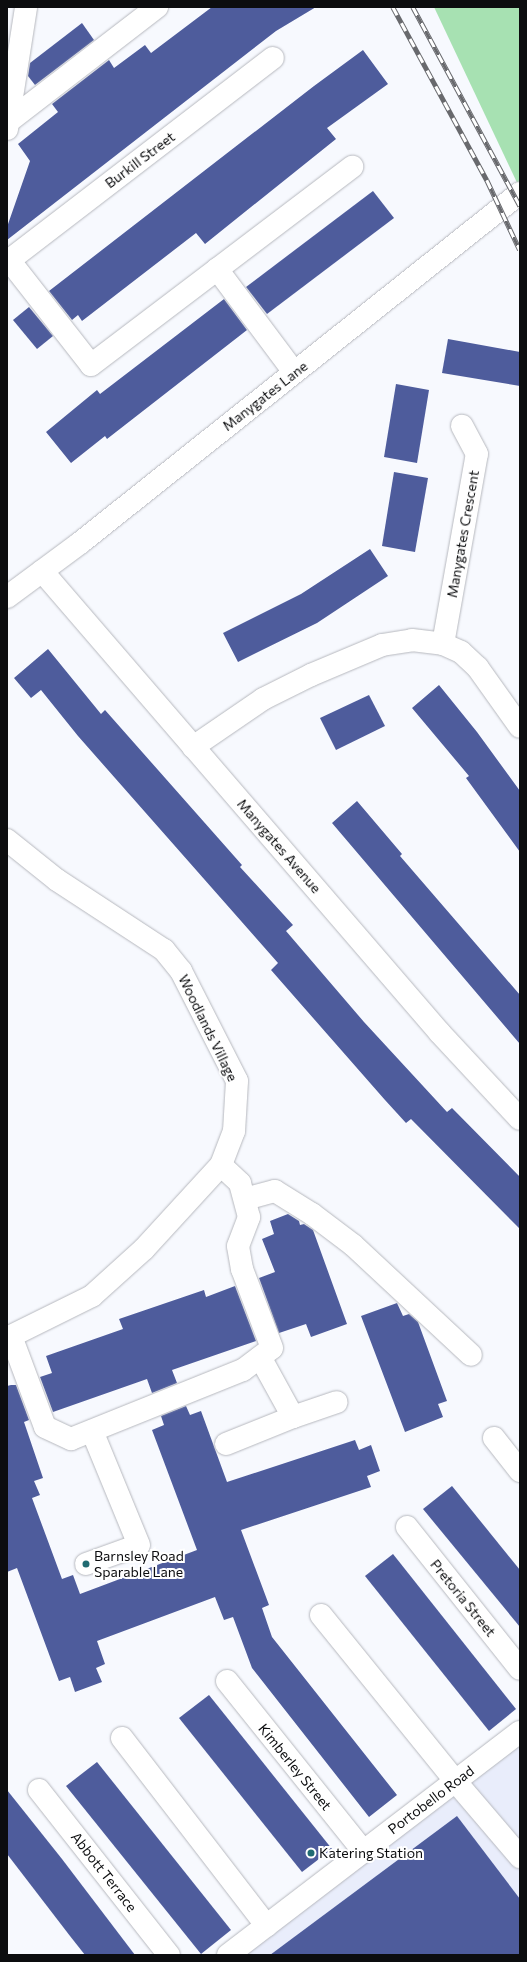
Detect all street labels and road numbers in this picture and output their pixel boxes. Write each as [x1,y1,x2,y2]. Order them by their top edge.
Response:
street label: Burkill Street [102,128,178,192]
street label: Manygates Lane [219,358,311,434]
street label: Manygates Crescent [444,469,482,599]
street label: Manygates Avenue [234,796,324,896]
street label: Woodlands Village [175,972,241,1084]
street label: Pretoria Street [427,1556,499,1640]
street label: Kimberley Street [255,1720,335,1814]
street label: Portobello Road [385,1762,477,1838]
street label: Abbott Terrace [68,1829,140,1915]

